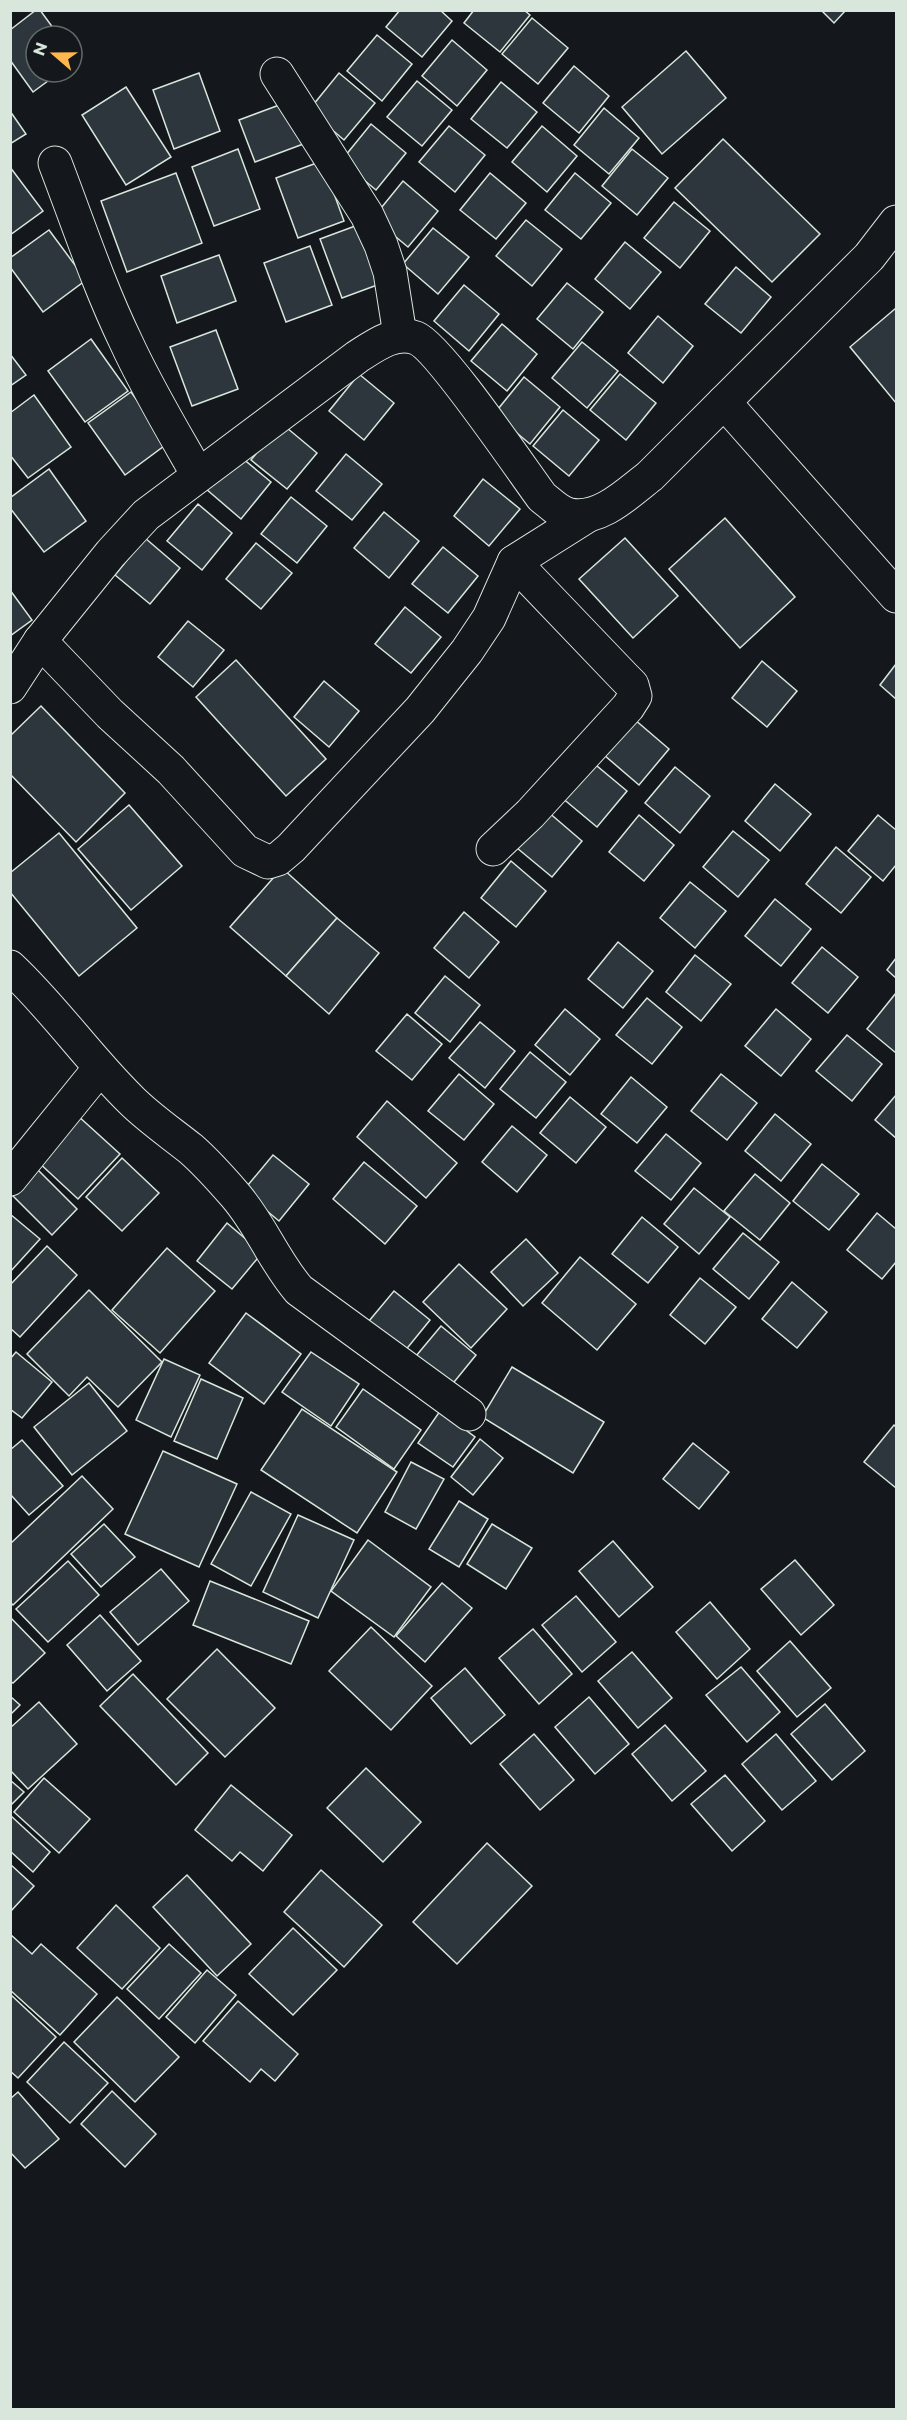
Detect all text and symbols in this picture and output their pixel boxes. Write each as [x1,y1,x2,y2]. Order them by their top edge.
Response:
north arrow [24,24,84,84]
text: N [29,40,52,58]

